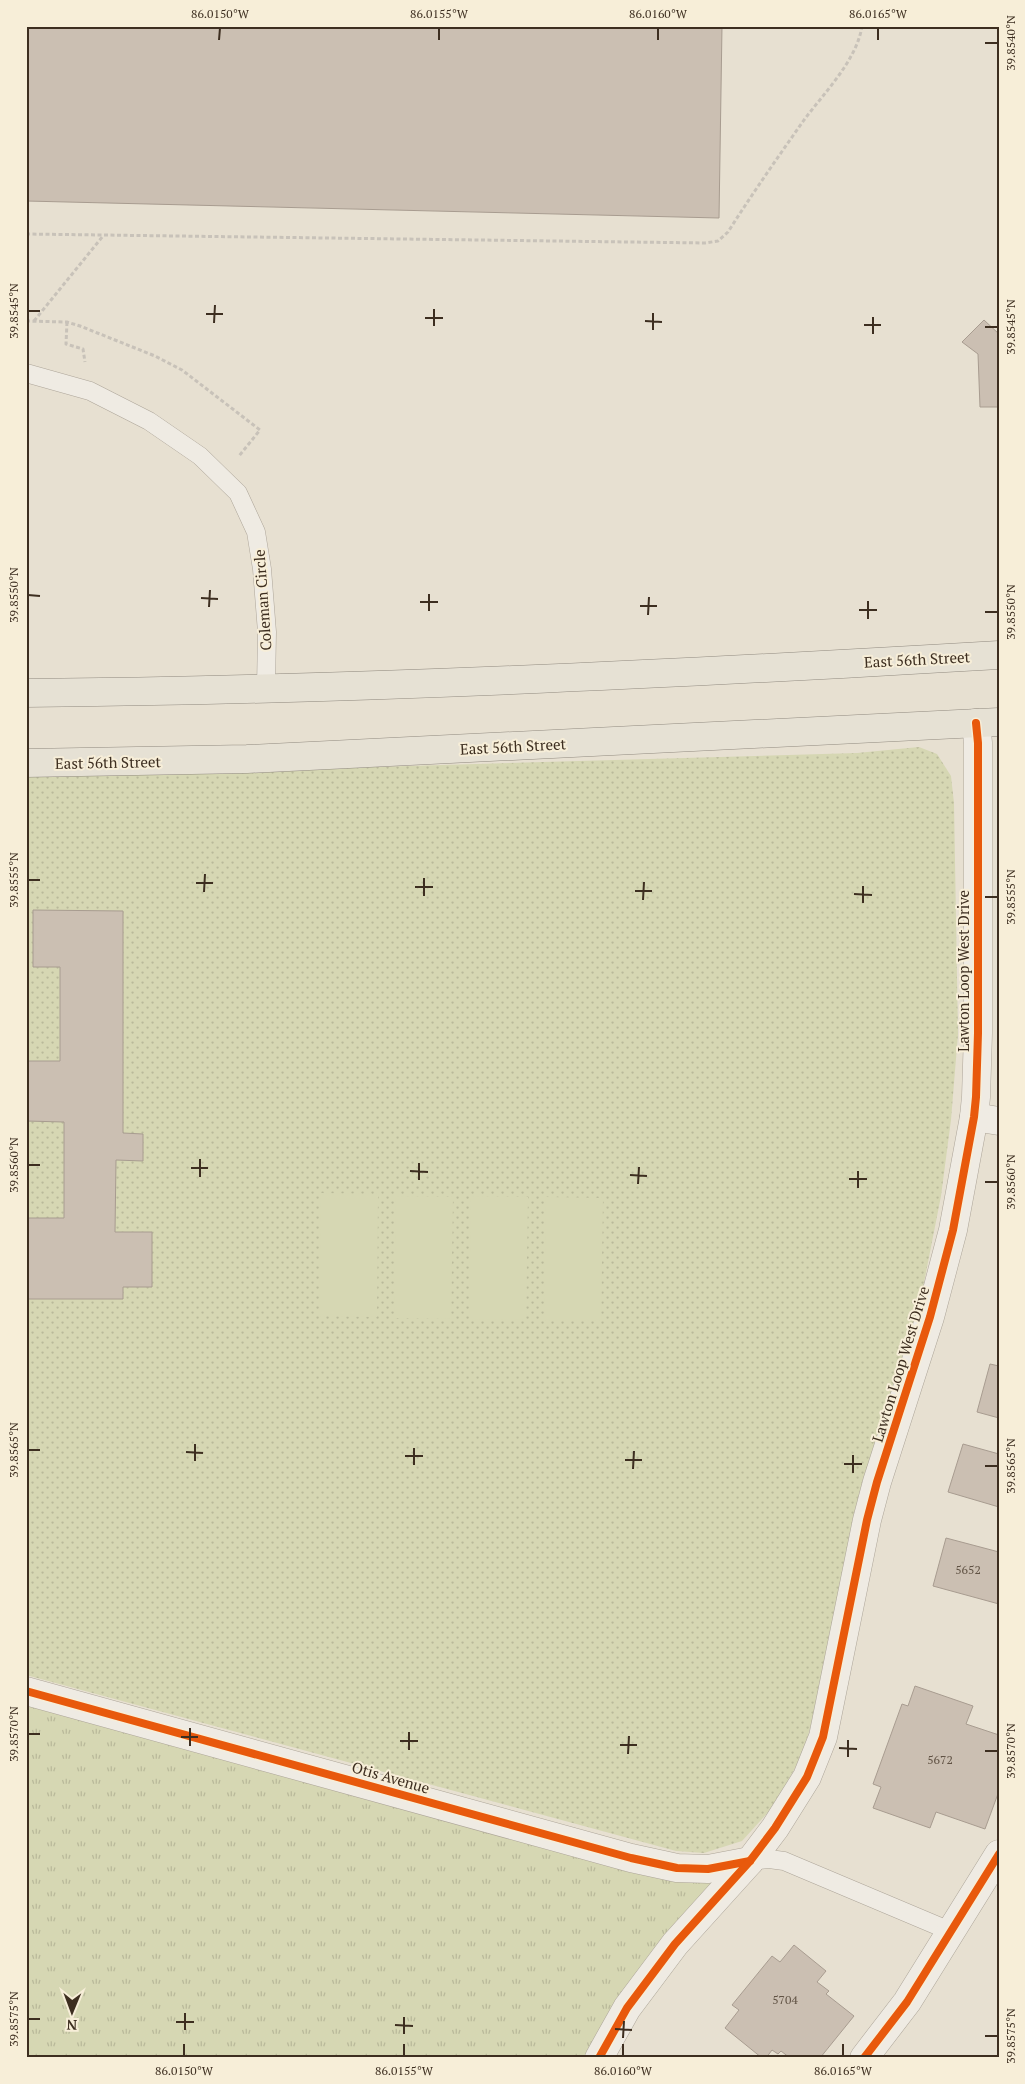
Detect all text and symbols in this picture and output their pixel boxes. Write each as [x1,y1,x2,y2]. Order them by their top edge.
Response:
text: 86.0150°W [191,6,250,21]
text: 86.0155°W [410,6,469,21]
text: 86.0160°W [629,6,688,21]
text: 86.0165°W [849,6,908,21]
text: 39.8540°N [1003,15,1018,71]
text: 39.8545°N [6,283,21,339]
text: 39.8545°N [1003,299,1018,355]
street label: Coleman Circle [248,549,276,651]
text: 39.8550°N [6,567,21,623]
text: 39.8550°N [1003,584,1018,640]
street label: East 56th Street [864,646,971,672]
street label: East 56th Street [460,733,567,759]
street label: East 56th Street [55,751,162,773]
text: 39.8555°N [6,852,21,908]
text: 39.8555°N [1003,869,1018,925]
street label: Lawton Loop West Drive [953,890,973,1052]
text: 39.8560°N [6,1137,21,1193]
text: 39.8560°N [1003,1154,1018,1210]
street label: Lawton Loop West Drive [867,1284,933,1444]
text: 39.8565°N [6,1422,21,1478]
text: 39.8565°N [1003,1438,1018,1494]
house number: 5652 [955,1562,981,1577]
text: 39.8570°N [6,1706,21,1762]
text: 39.8570°N [1003,1723,1018,1779]
house number: 5672 [927,1752,953,1767]
street label: Otis Avenue [350,1756,432,1798]
north arrow [48,1986,98,2036]
text: 39.8575°N [6,1991,21,2047]
house number: 5704 [772,1992,798,2007]
text: 39.8575°N [1003,2008,1018,2064]
text: N [66,2016,77,2035]
text: 86.0150°W [155,2063,214,2078]
text: 86.0155°W [375,2063,434,2078]
text: 86.0160°W [594,2063,653,2078]
text: 86.0165°W [814,2063,873,2078]

